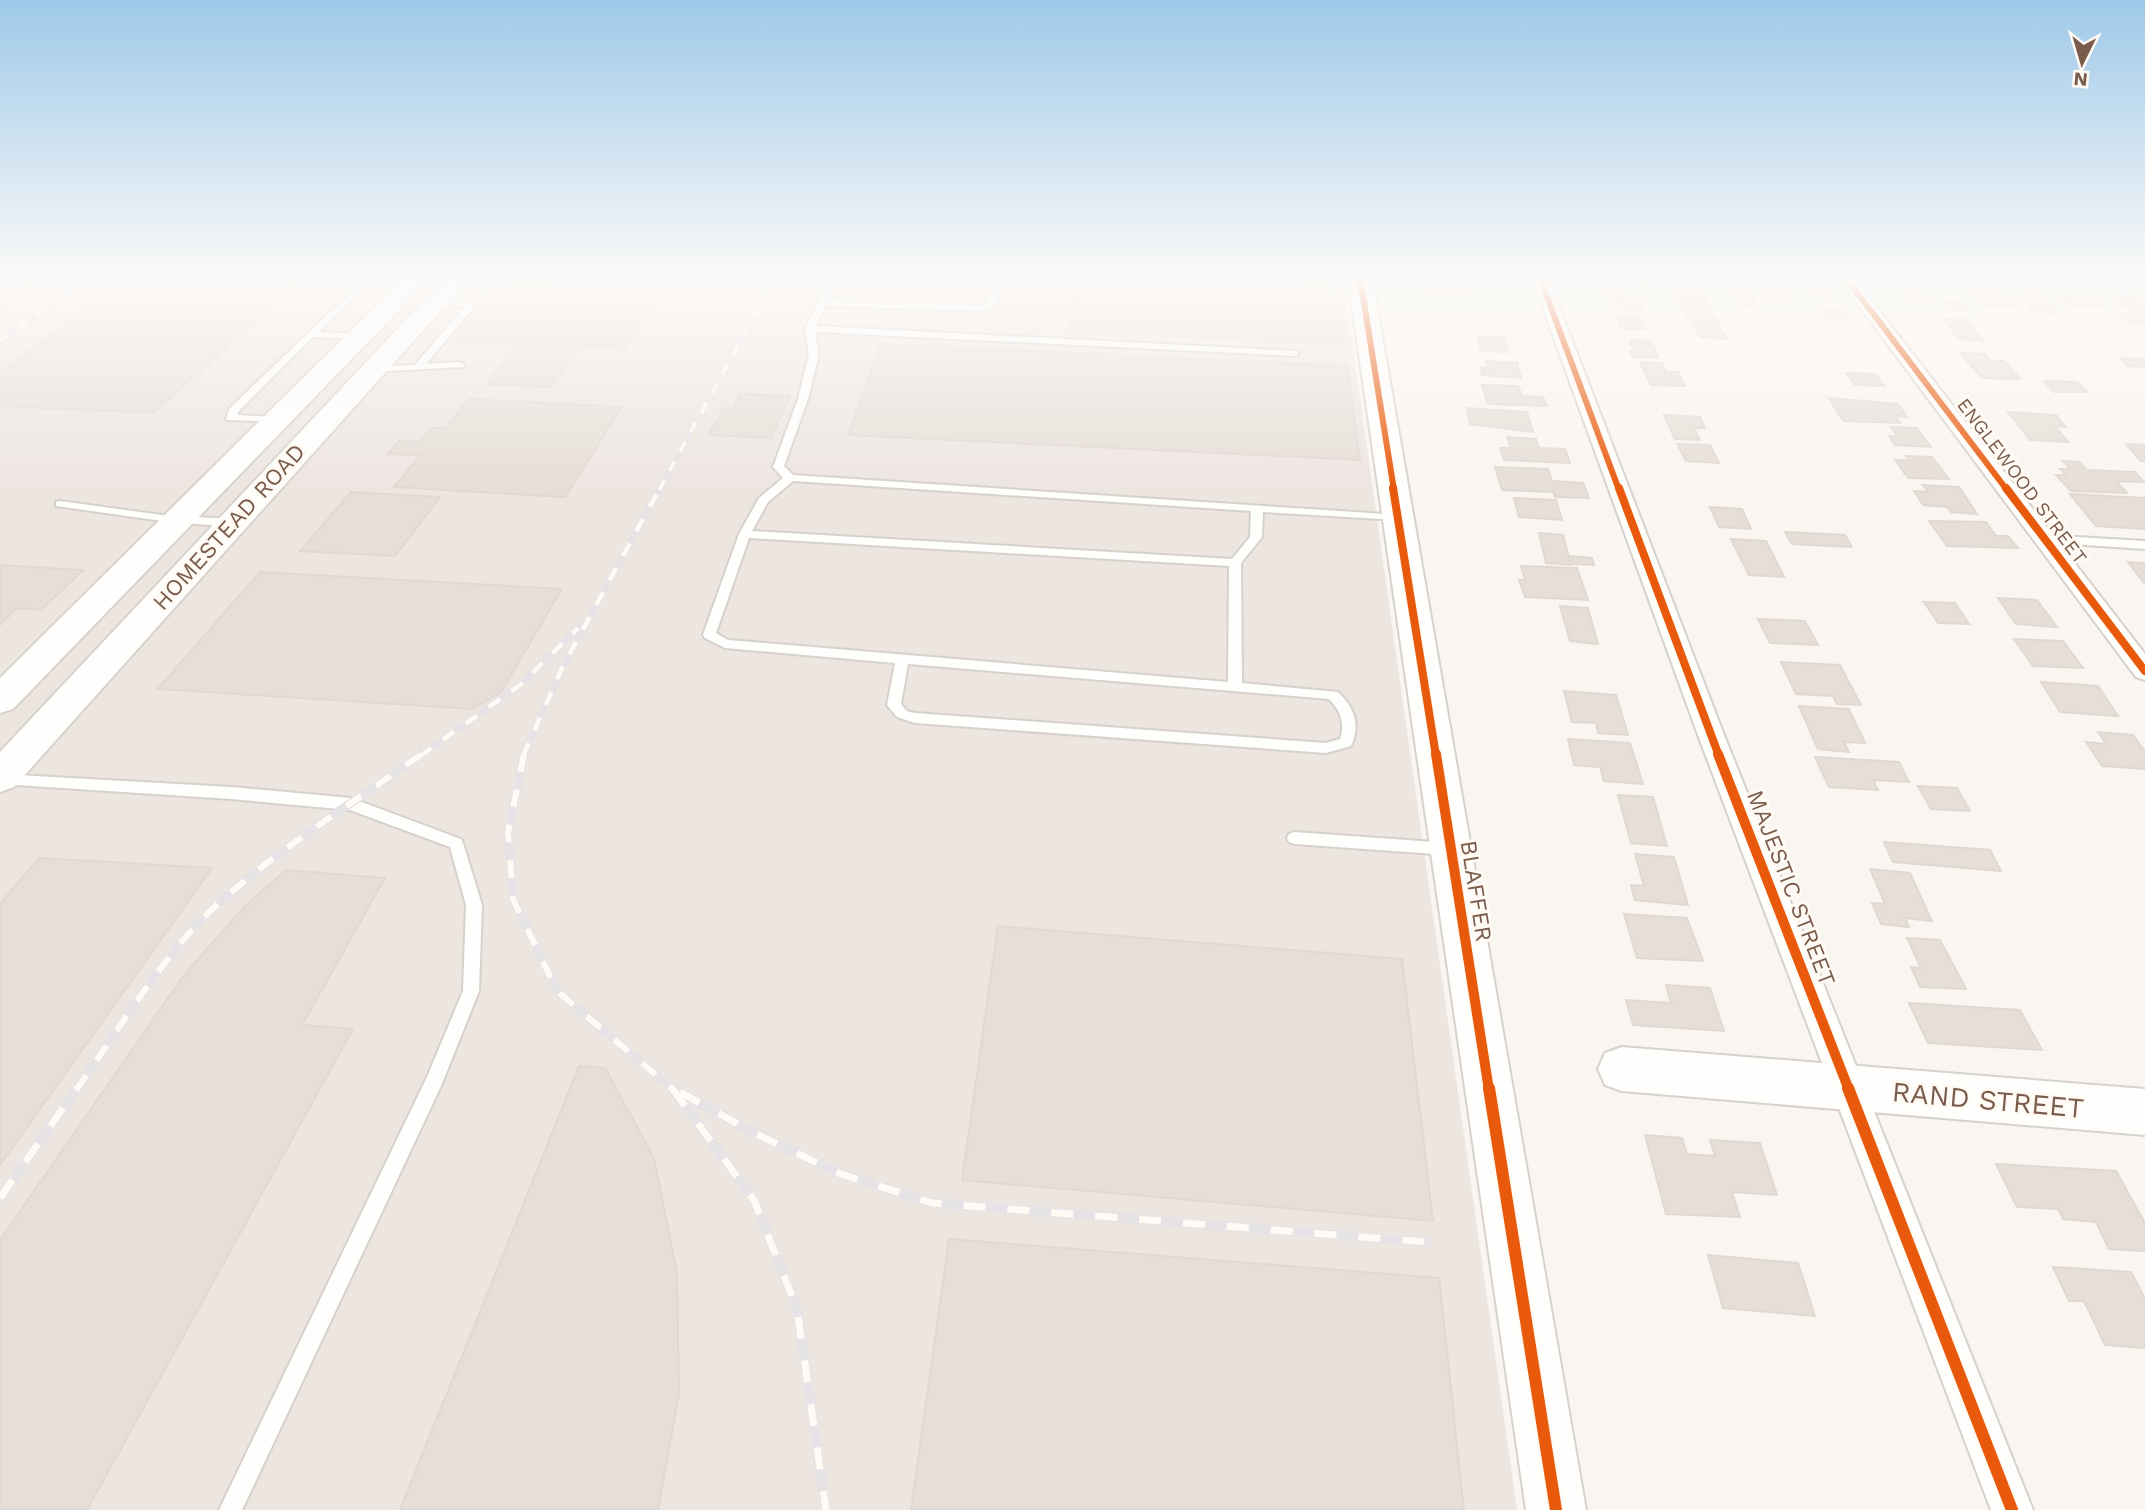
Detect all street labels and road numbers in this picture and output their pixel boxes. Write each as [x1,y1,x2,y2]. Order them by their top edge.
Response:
street label: ENGLEWOOD STREET [1952,394,2092,568]
street label: HOMESTEAD ROAD [147,438,311,616]
street label: MAJESTIC STREET [1741,786,1841,990]
street label: BLAFFER [1455,839,1497,943]
street label: RAND STREET [1891,1075,2085,1125]

